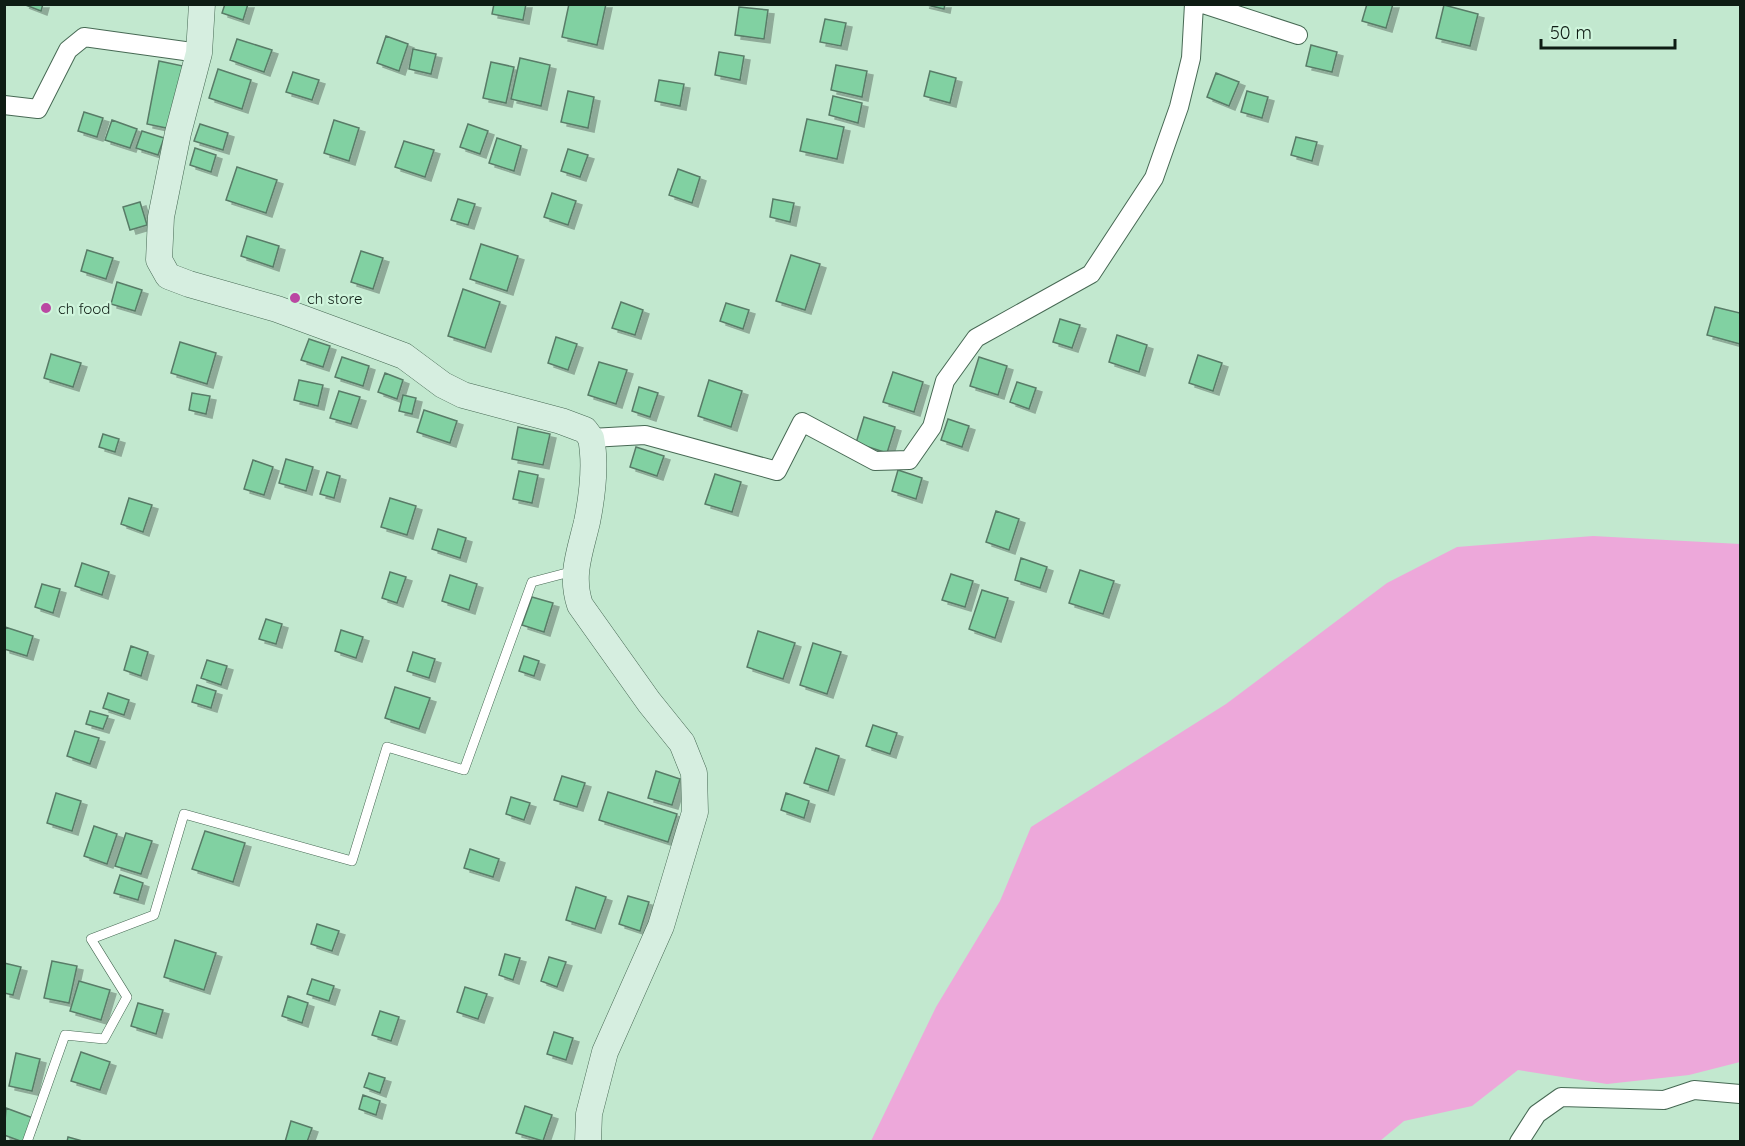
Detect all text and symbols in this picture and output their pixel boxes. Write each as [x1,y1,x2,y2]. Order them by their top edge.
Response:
scale bar [1541,12,1674,50]
text: 50 m [1550,21,1592,44]
place label: ch store [307,289,362,308]
marker: ch store [288,291,302,305]
place label: ch food [58,299,110,318]
marker: ch food [39,301,53,315]

